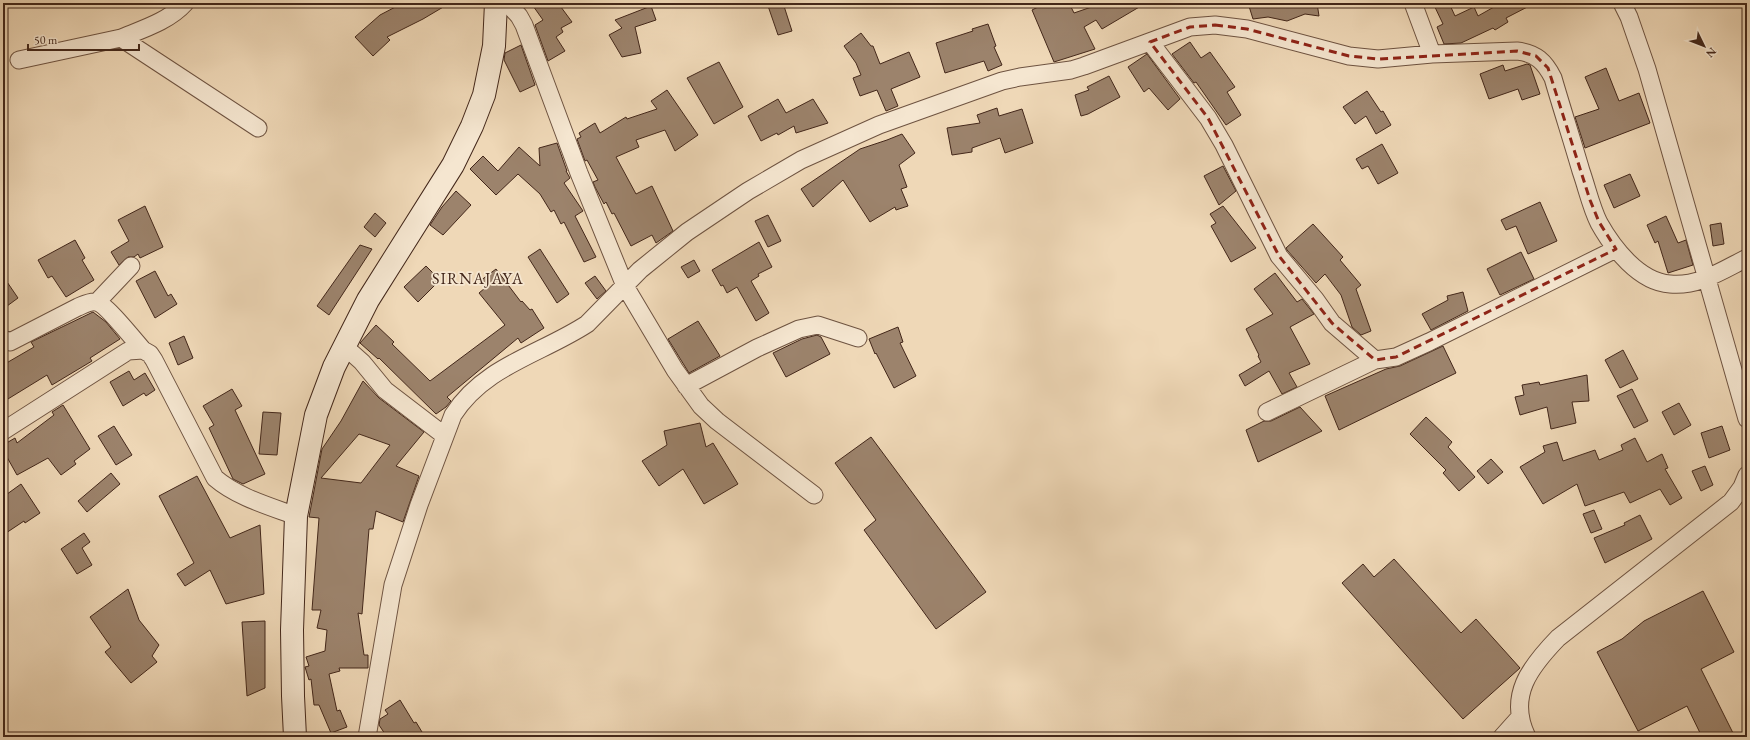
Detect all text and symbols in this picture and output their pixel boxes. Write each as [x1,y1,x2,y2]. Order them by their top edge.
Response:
scale bar [28,26,139,52]
north arrow [1684,26,1724,66]
text: 50 m [34,32,58,48]
text: N [1703,45,1719,61]
district label: SIRNAJAYA [432,268,524,289]

